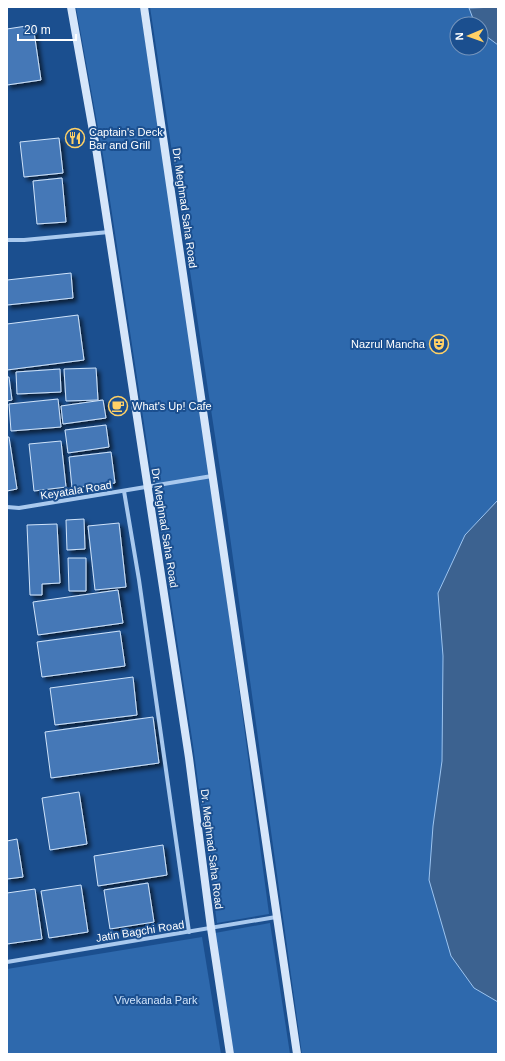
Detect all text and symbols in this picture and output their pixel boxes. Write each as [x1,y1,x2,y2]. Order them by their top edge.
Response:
scale bar [18,16,76,42]
north arrow [449,16,489,56]
text: 20 m [24,23,51,37]
text: N [453,32,465,41]
place label: Captain's Deck Bar and Grill [89,126,163,151]
restaurant icon: Captain's Deck Bar and Grill [64,127,86,149]
street label: Dr. Meghnad Saha Road [171,147,199,269]
theatre icon: Nazrul Mancha [428,333,450,355]
place label: Nazrul Mancha [351,338,426,350]
cafe icon: What's Up! Cafe [107,395,129,417]
place label: What's Up! Cafe [132,400,212,412]
street label: Dr. Meghnad Saha Road [150,467,180,589]
street label: Keyatala Road [39,478,113,502]
street label: Dr. Meghnad Saha Road [199,788,225,910]
street label: Jatin Bagchi Road [95,918,185,944]
park label: Vivekanada Park [115,994,198,1006]

